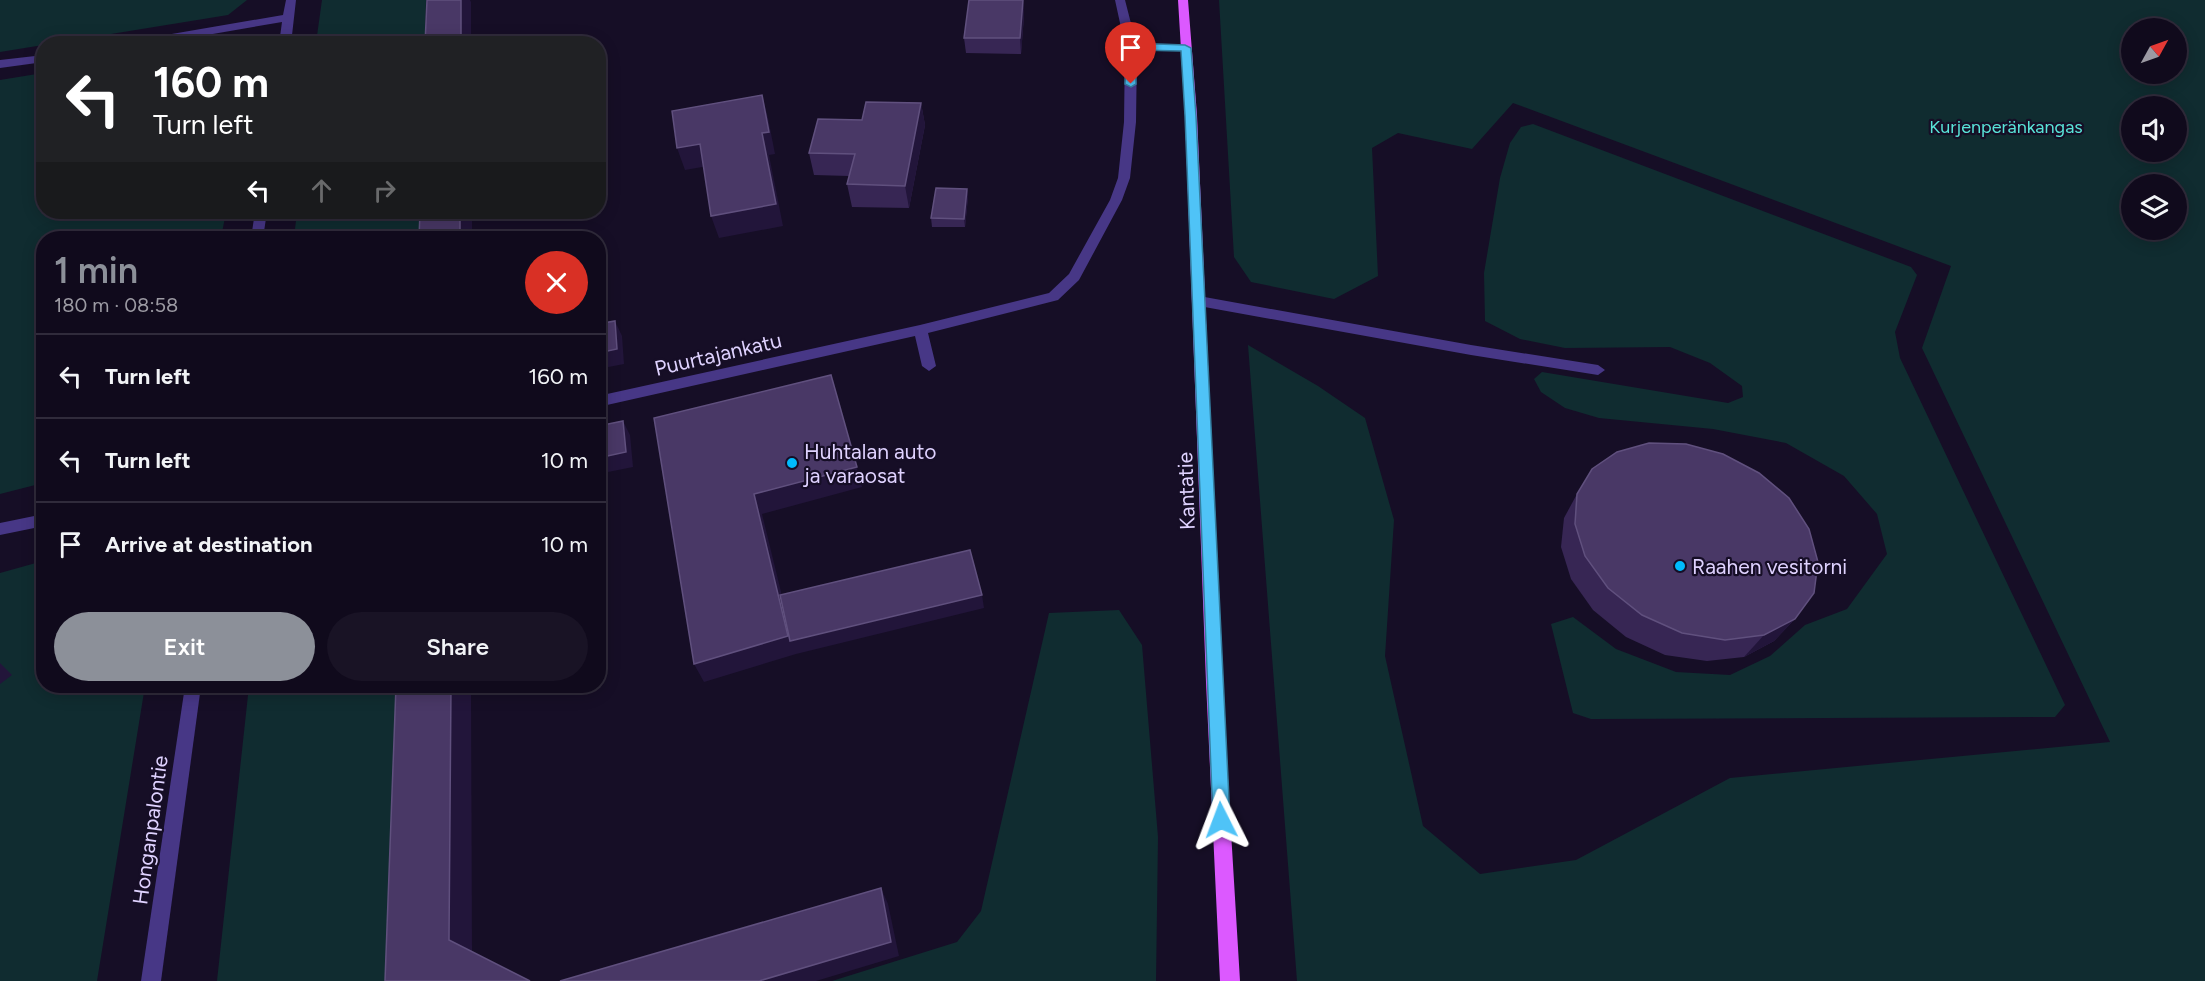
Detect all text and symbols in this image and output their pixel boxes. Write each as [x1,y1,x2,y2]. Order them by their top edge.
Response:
north arrow [2121,18,2187,84]
map controls [2121,18,2187,240]
pin [1105,22,1156,84]
icon: arrive [1114,31,1147,64]
text: 160 m [153,57,269,108]
icon: left [54,60,132,138]
button: sound [2121,96,2187,162]
text: Turn left [153,108,253,141]
park label: Kurjenperänkangas [1929,116,2083,138]
icon: left [242,174,275,207]
icon: ahead [305,174,338,207]
icon: right [368,174,401,207]
button: layers [2121,174,2187,240]
text: 1 min [54,249,138,292]
button: close [525,251,588,314]
text: 180 m · 08:58 [54,293,178,317]
street label: Puurtajankatu [652,327,784,381]
icon: left [54,360,87,393]
text: Turn left [105,363,191,390]
text: 160 m [528,363,588,390]
place label: Huhtalan auto ja varaosat [802,439,937,488]
icon: left [54,444,87,477]
text: Turn left [105,447,191,474]
text: 10 m [541,447,588,474]
street label: Kantatie [1172,452,1200,530]
marker: Huhtalan auto ja varaosat [785,456,799,470]
icon: arrive [54,528,87,561]
text: Arrive at destination [105,531,313,558]
text: 10 m [541,531,588,558]
place label: Raahen vesitorni [1692,554,1847,579]
marker: Raahen vesitorni [1673,559,1687,573]
button: Exit [54,612,315,681]
button: Share [327,612,588,681]
street label: Honganpalontie [127,754,173,906]
position arrow [1189,788,1253,852]

